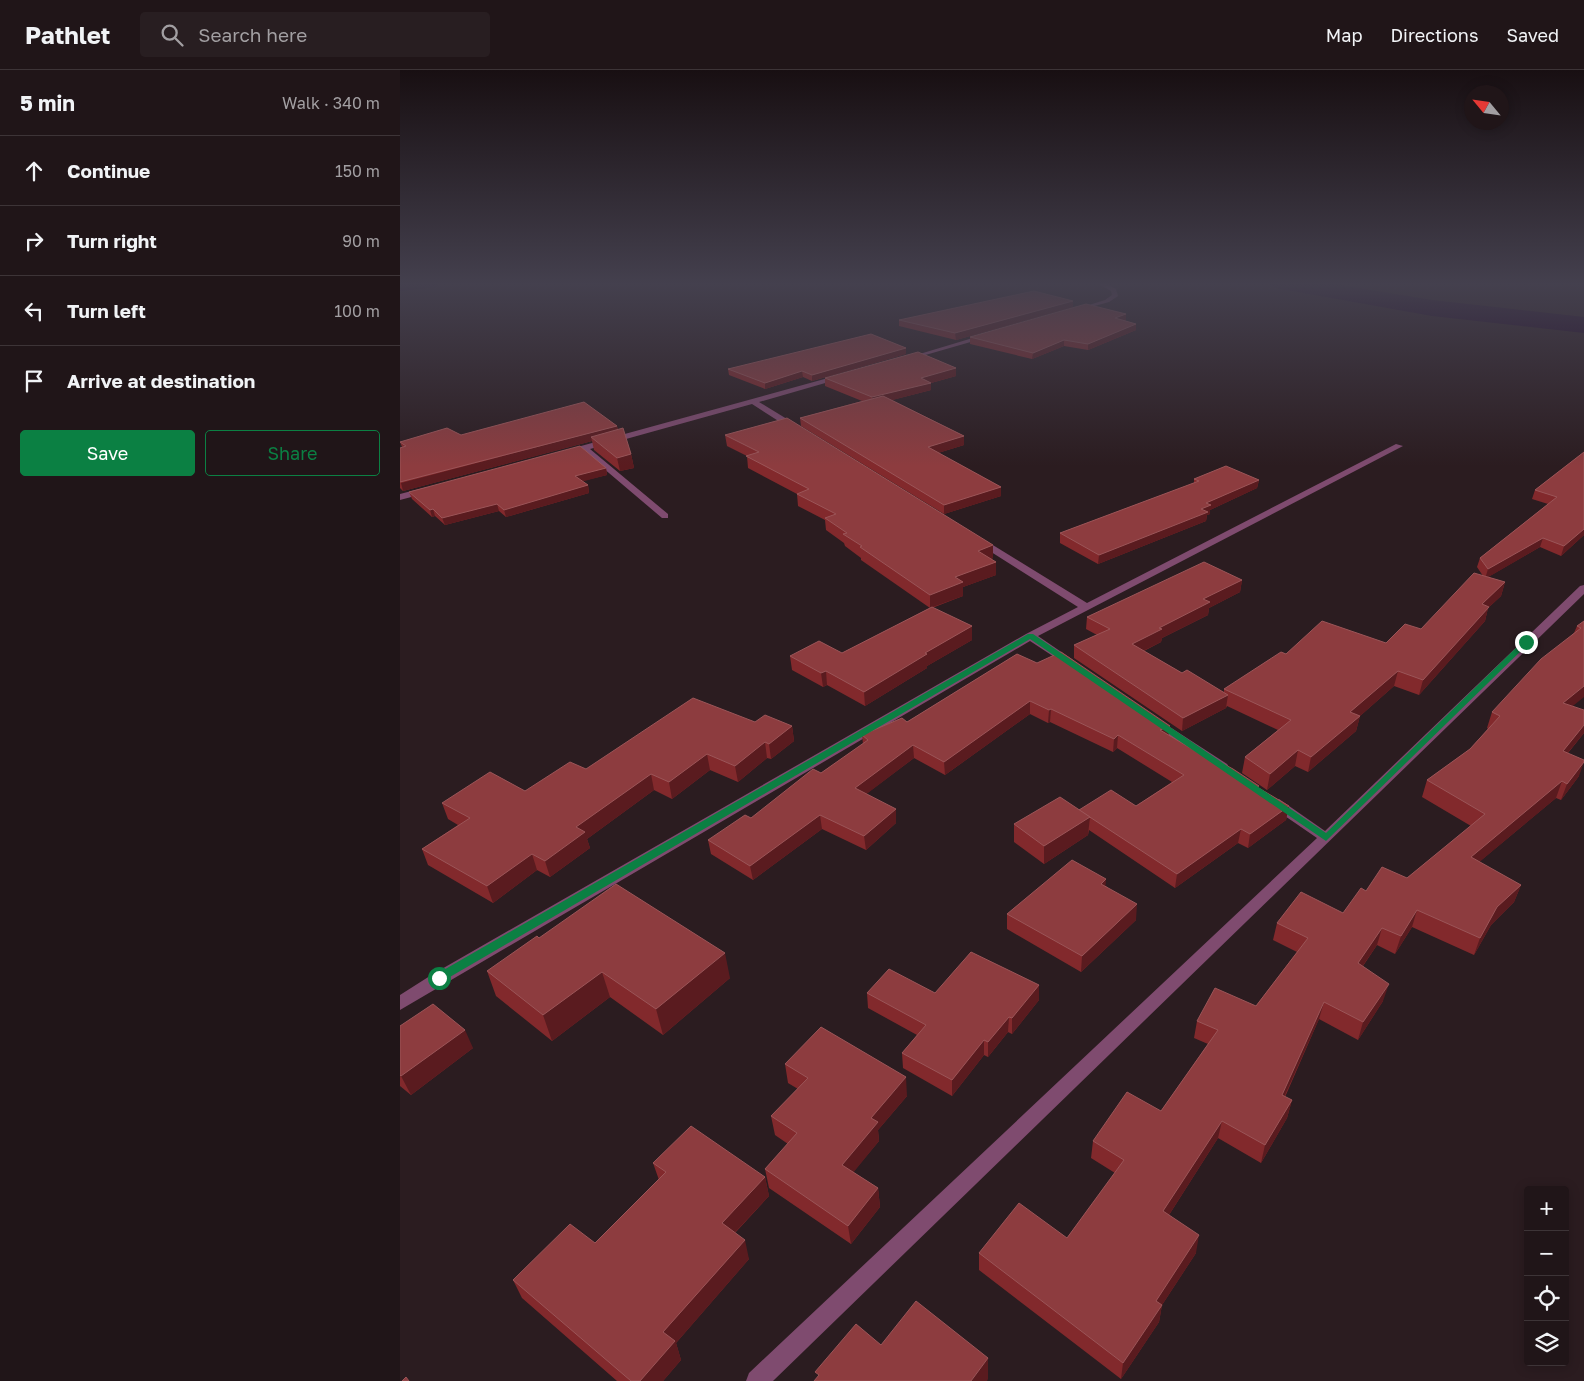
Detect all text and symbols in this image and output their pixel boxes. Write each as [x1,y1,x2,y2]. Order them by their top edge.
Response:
search box [140,12,490,57]
text: Pathlet [25,20,110,49]
icon: search [158,21,186,49]
text: Search here [198,23,307,46]
text: Map [1326,24,1362,46]
text: Directions [1390,24,1478,46]
text: Saved [1506,24,1559,46]
north arrow [1464,85,1509,130]
text: 5 min [20,90,75,116]
text: Walk · 340 m [282,93,380,113]
icon: ahead [20,157,48,185]
text: Continue [67,159,150,182]
text: 150 m [335,161,380,181]
icon: right [20,227,48,255]
text: Turn right [67,229,157,252]
text: 90 m [342,231,380,251]
icon: left [20,297,48,325]
text: Turn left [67,299,146,322]
text: 100 m [334,301,380,321]
icon: arrive [20,367,48,395]
text: Arrive at destination [67,369,255,392]
button: Save [20,430,195,476]
button: Share [205,430,380,476]
route end [1515,631,1538,654]
route start [428,967,451,990]
map controls [1524,1186,1569,1366]
button: + [1524,1186,1569,1231]
button: − [1524,1231,1569,1276]
button: locate [1524,1276,1569,1321]
button: layers [1524,1321,1569,1366]

